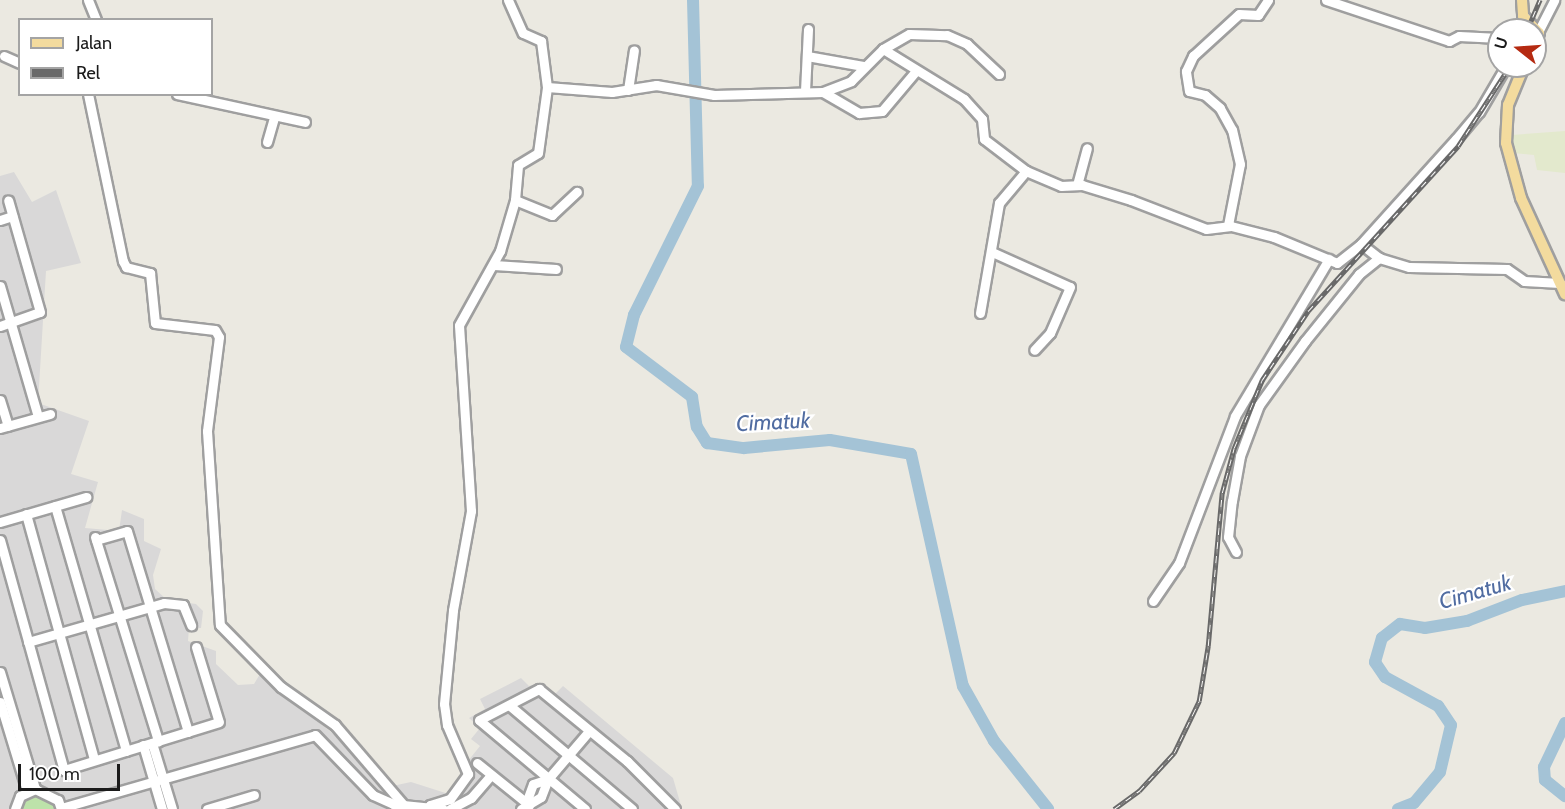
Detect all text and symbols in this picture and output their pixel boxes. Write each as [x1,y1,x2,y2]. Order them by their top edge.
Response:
legend [18,18,213,96]
north arrow [1487,18,1547,78]
text: Jalan [76,32,112,54]
text: U [1490,35,1512,51]
text: Rel [76,62,100,84]
water label: Cimatuk [735,407,811,437]
water label: Cimatuk [1436,569,1514,615]
scale bar [21,752,123,790]
text: 100 m [29,763,80,785]

